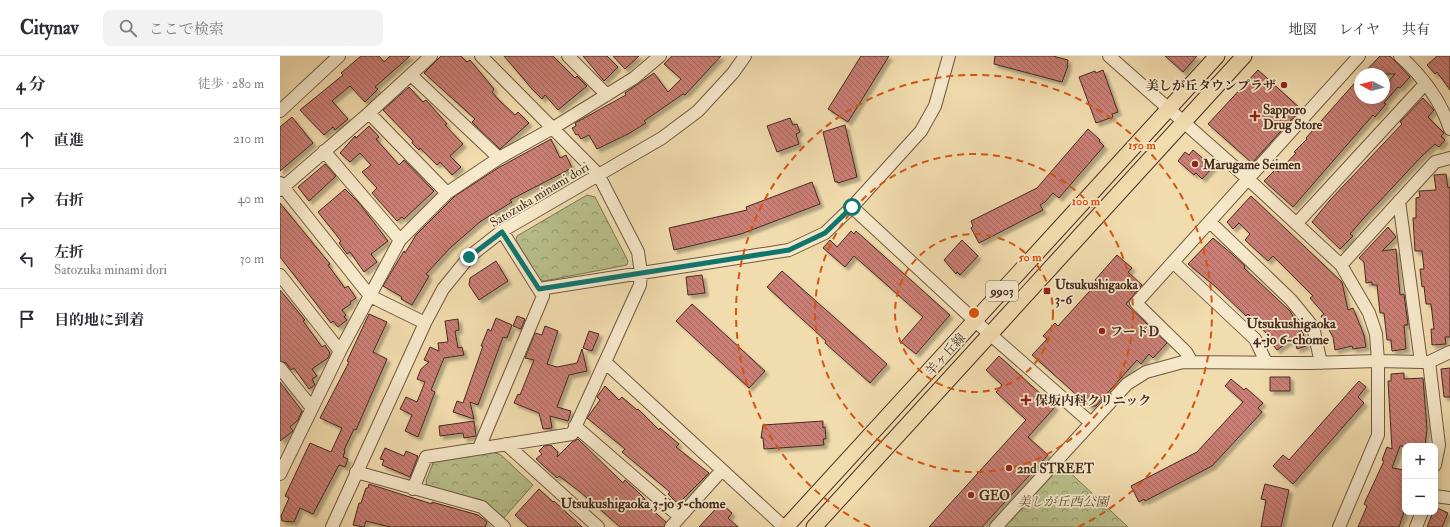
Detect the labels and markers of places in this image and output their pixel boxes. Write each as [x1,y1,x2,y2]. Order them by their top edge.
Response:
place label: 美しが丘タウンプラザ [1146,78,1276,94]
marker: 美しが丘タウンプラザ [1279,80,1289,90]
place label: Sapporo Drug Store [1263,102,1323,134]
marker: Sapporo Drug Store [1250,111,1260,121]
place label: Marugame Seimen [1202,157,1301,174]
marker: Marugame Seimen [1190,159,1200,169]
place label: Utsukushigaoka 3-6 [1055,277,1139,308]
marker: Utsukushigaoka 3-6 [1042,286,1052,296]
centre of rings [967,306,981,320]
place label: フードD [1110,324,1160,340]
marker: フードD [1097,326,1107,336]
place label: 保坂内科クリニック [1035,393,1151,409]
marker: 保坂内科クリニック [1020,394,1032,406]
place label: 2nd STREET [1017,461,1094,477]
marker: 2nd STREET [1004,463,1014,473]
place label: GEO [979,488,1010,504]
marker: GEO [966,490,976,500]

